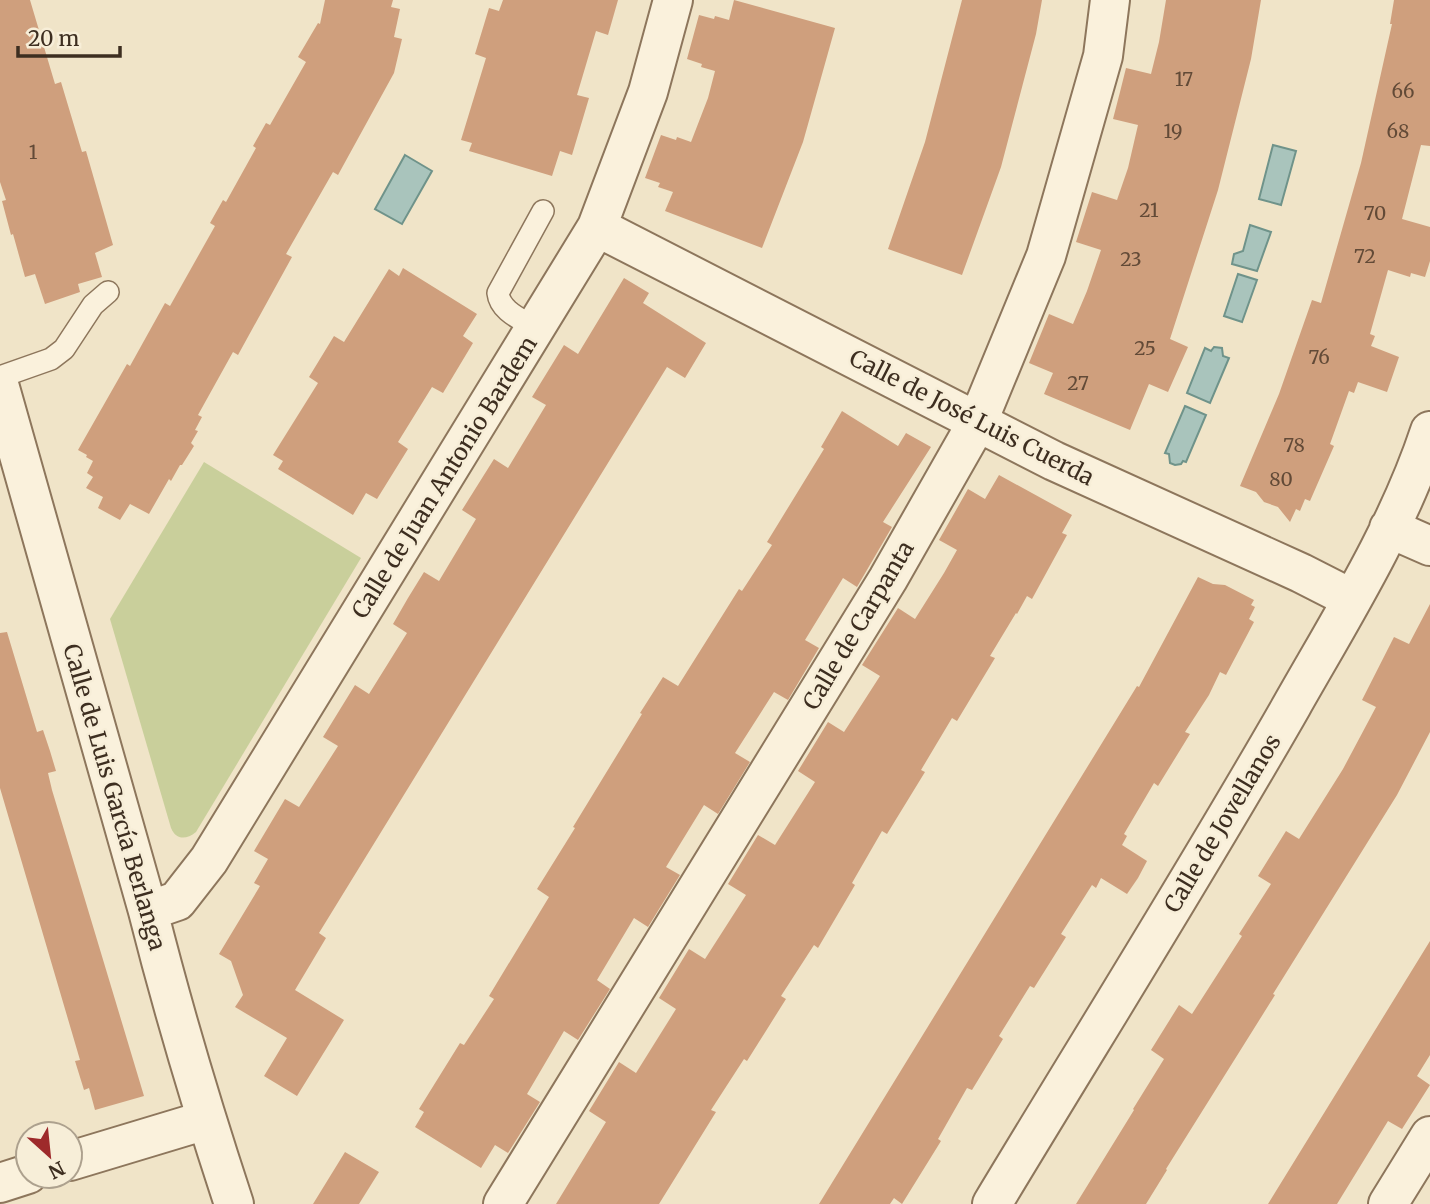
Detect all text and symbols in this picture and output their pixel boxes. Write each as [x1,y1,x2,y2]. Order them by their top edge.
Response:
scale bar [18,14,119,58]
text: 20 m [28,25,80,52]
house number: 17 [1175,67,1193,91]
house number: 66 [1392,79,1414,103]
house number: 19 [1163,119,1183,143]
house number: 68 [1387,119,1409,143]
house number: 1 [29,140,38,164]
house number: 21 [1139,198,1159,222]
house number: 70 [1364,201,1386,225]
house number: 72 [1354,244,1376,268]
house number: 23 [1120,247,1142,271]
street label: Calle de Juan Antonio Bardem [345,330,543,623]
house number: 25 [1134,336,1156,360]
street label: Calle de José Luis Cuerda [845,343,1099,491]
house number: 76 [1308,345,1330,369]
house number: 27 [1067,371,1089,395]
house number: 78 [1283,433,1305,457]
house number: 80 [1269,467,1293,491]
street label: Calle de Carpanta [796,535,920,715]
street label: Calle de Luis García Berlanga [57,641,173,953]
street label: Calle de Jovellanos [1157,728,1287,918]
north arrow [14,1120,84,1190]
text: N [45,1156,69,1184]

